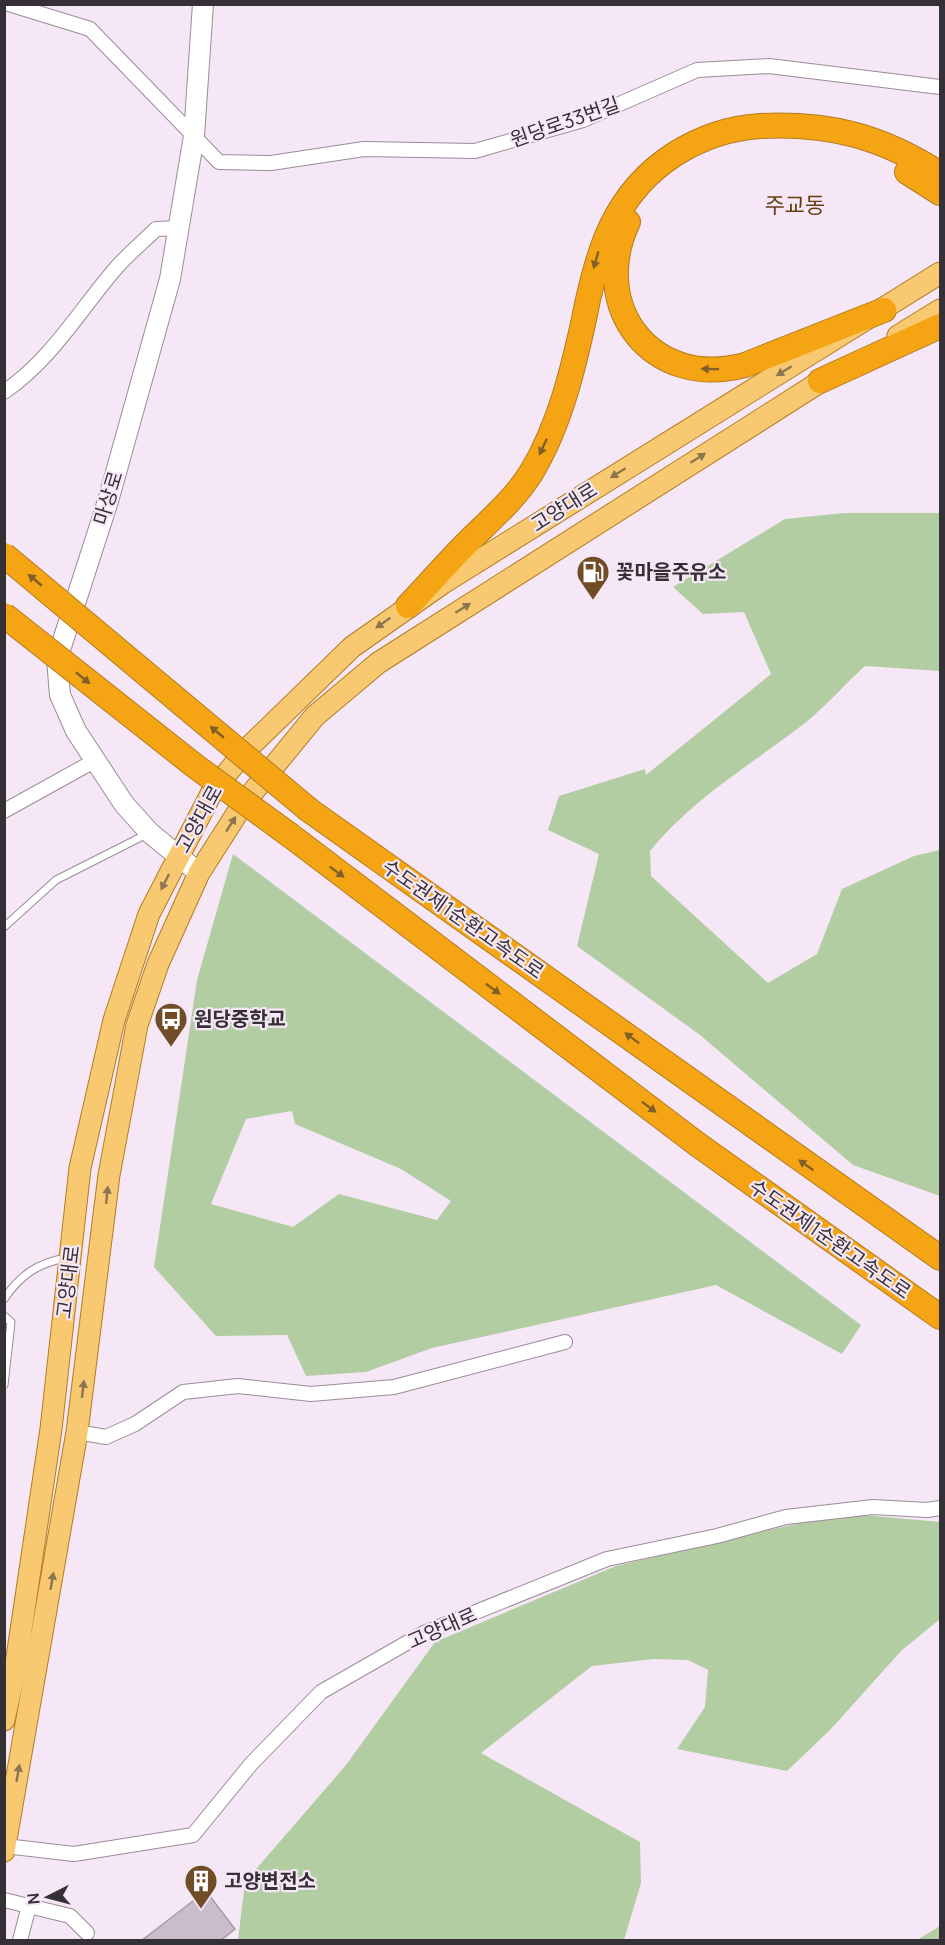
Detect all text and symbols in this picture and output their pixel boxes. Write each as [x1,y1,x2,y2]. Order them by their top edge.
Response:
street label: 원당로33번길 [506,90,623,153]
district label: 주교동 [765,190,825,220]
one-way arrow [591,251,600,269]
one-way arrow [701,364,720,374]
one-way arrow [776,365,792,376]
one-way arrow [539,438,548,455]
one-way arrow [690,452,706,464]
one-way arrow [610,467,626,478]
street label: 마상로 [87,468,129,528]
street label: 고양대로 [525,476,602,538]
fuel station icon: 꽃마을주유소 [575,554,611,601]
place label: 꽃마을주유소 [616,558,726,585]
one-way arrow [28,574,43,587]
one-way arrow [455,602,471,613]
one-way arrow [375,617,391,628]
one-way arrow [75,672,91,685]
one-way arrow [209,725,225,738]
street label: 고양대로 [169,780,228,857]
one-way arrow [225,816,236,832]
street label: 수도권제1순환고속도로 [377,853,550,985]
one-way arrow [330,865,345,877]
one-way arrow [161,873,170,890]
one-way arrow [485,983,501,995]
bus stop icon: 원당중학교 [153,1001,189,1048]
place label: 원당중학교 [194,1005,286,1032]
one-way arrow [624,1032,640,1044]
one-way arrow [641,1100,656,1112]
one-way arrow [799,1159,815,1171]
street label: 수도권제1순환고속도로 [744,1173,917,1305]
one-way arrow [102,1185,112,1204]
street label: 고양대로 [50,1244,85,1320]
one-way arrow [78,1379,88,1398]
one-way arrow [47,1571,56,1590]
street label: 고양대로 [403,1600,481,1655]
one-way arrow [14,1763,23,1782]
building icon: 고양변전소 [183,1863,219,1910]
north arrow [18,1867,78,1927]
place label: 고양변전소 [224,1867,316,1894]
text: N [22,1892,45,1905]

